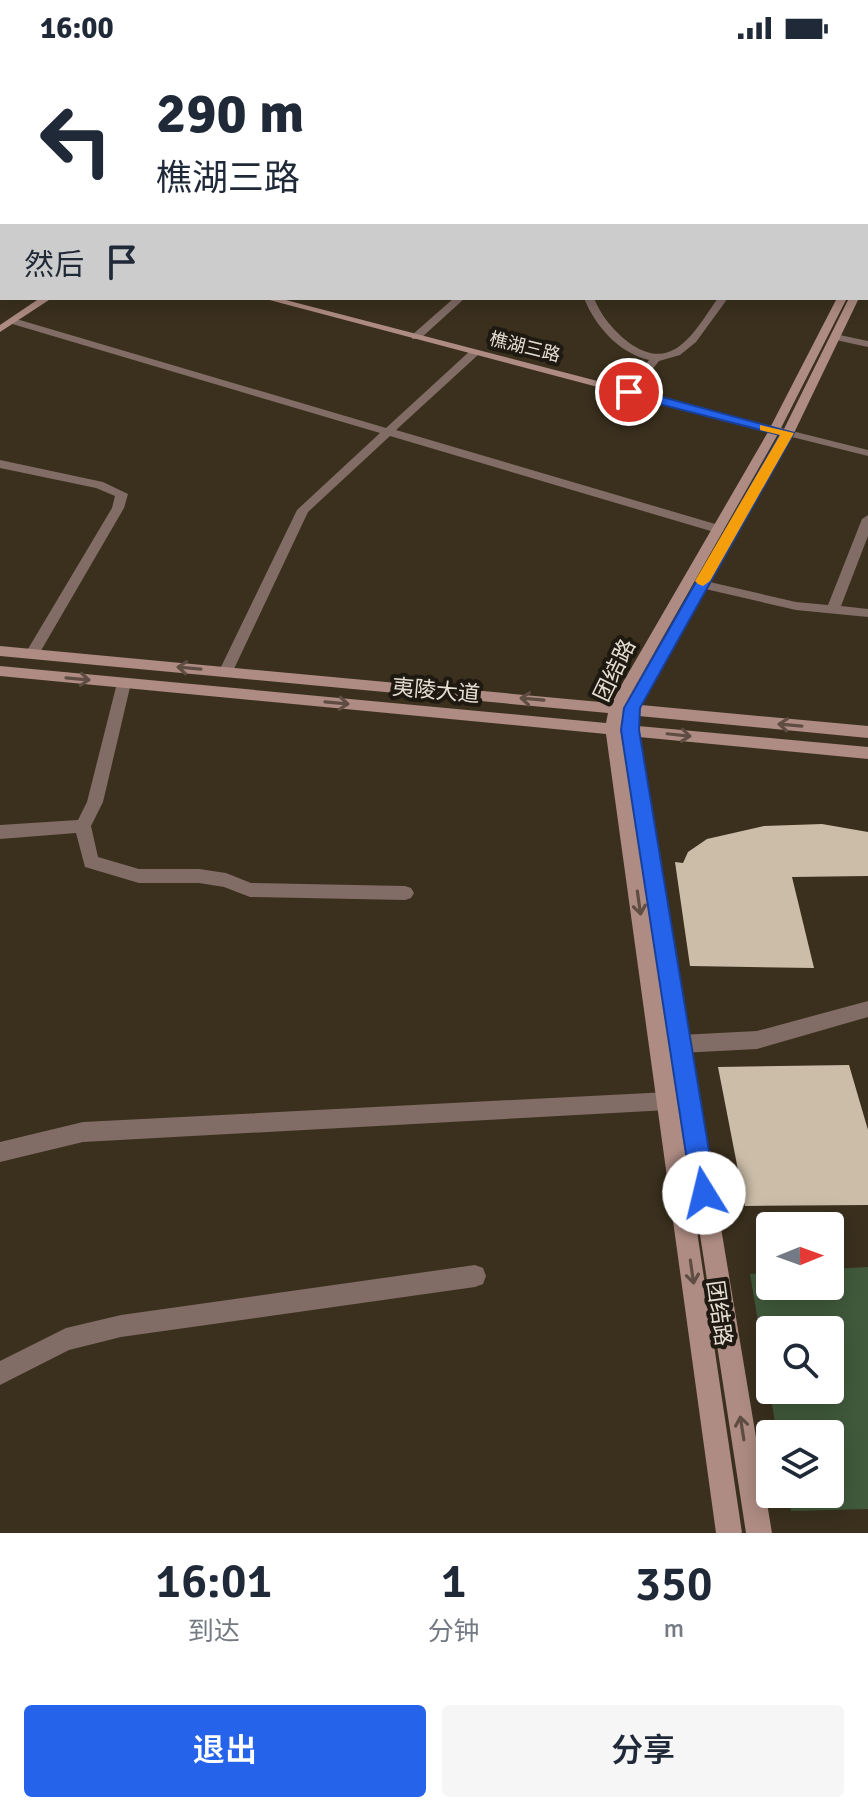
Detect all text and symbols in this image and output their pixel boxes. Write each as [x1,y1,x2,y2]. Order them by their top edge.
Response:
text: 16:00 [40,10,114,47]
text: 290 m [156,79,304,148]
icon: left [24,88,128,192]
text: 樵湖三路 [156,156,300,201]
icon: arrive [100,240,144,284]
text: 然后 [24,247,84,284]
street label: 樵湖三路 [487,328,563,366]
pin [595,358,663,426]
icon: arrive [607,370,651,414]
street label: 团结路 [588,635,641,706]
one-way arrow [176,660,203,675]
one-way arrow [64,671,91,686]
street label: 夷陵大道 [391,673,481,708]
one-way arrow [519,691,546,706]
one-way arrow [323,695,349,710]
one-way arrow [777,717,804,732]
one-way arrow [665,728,692,743]
one-way arrow [632,890,647,916]
position arrow [662,1151,746,1235]
north arrow [756,1212,844,1300]
map controls [756,1212,844,1508]
one-way arrow [685,1258,700,1284]
street label: 团结路 [702,1279,737,1348]
button: search [756,1316,844,1404]
one-way arrow [734,1416,749,1442]
button: layers [756,1420,844,1508]
text: 16:01 [155,1552,272,1611]
text: 1 [441,1552,467,1611]
text: 350 [635,1555,713,1614]
text: m [664,1613,684,1645]
text: 到达 [188,1616,240,1648]
text: 分钟 [428,1616,480,1648]
button: 退出 [24,1705,426,1797]
button: 分享 [442,1705,844,1797]

